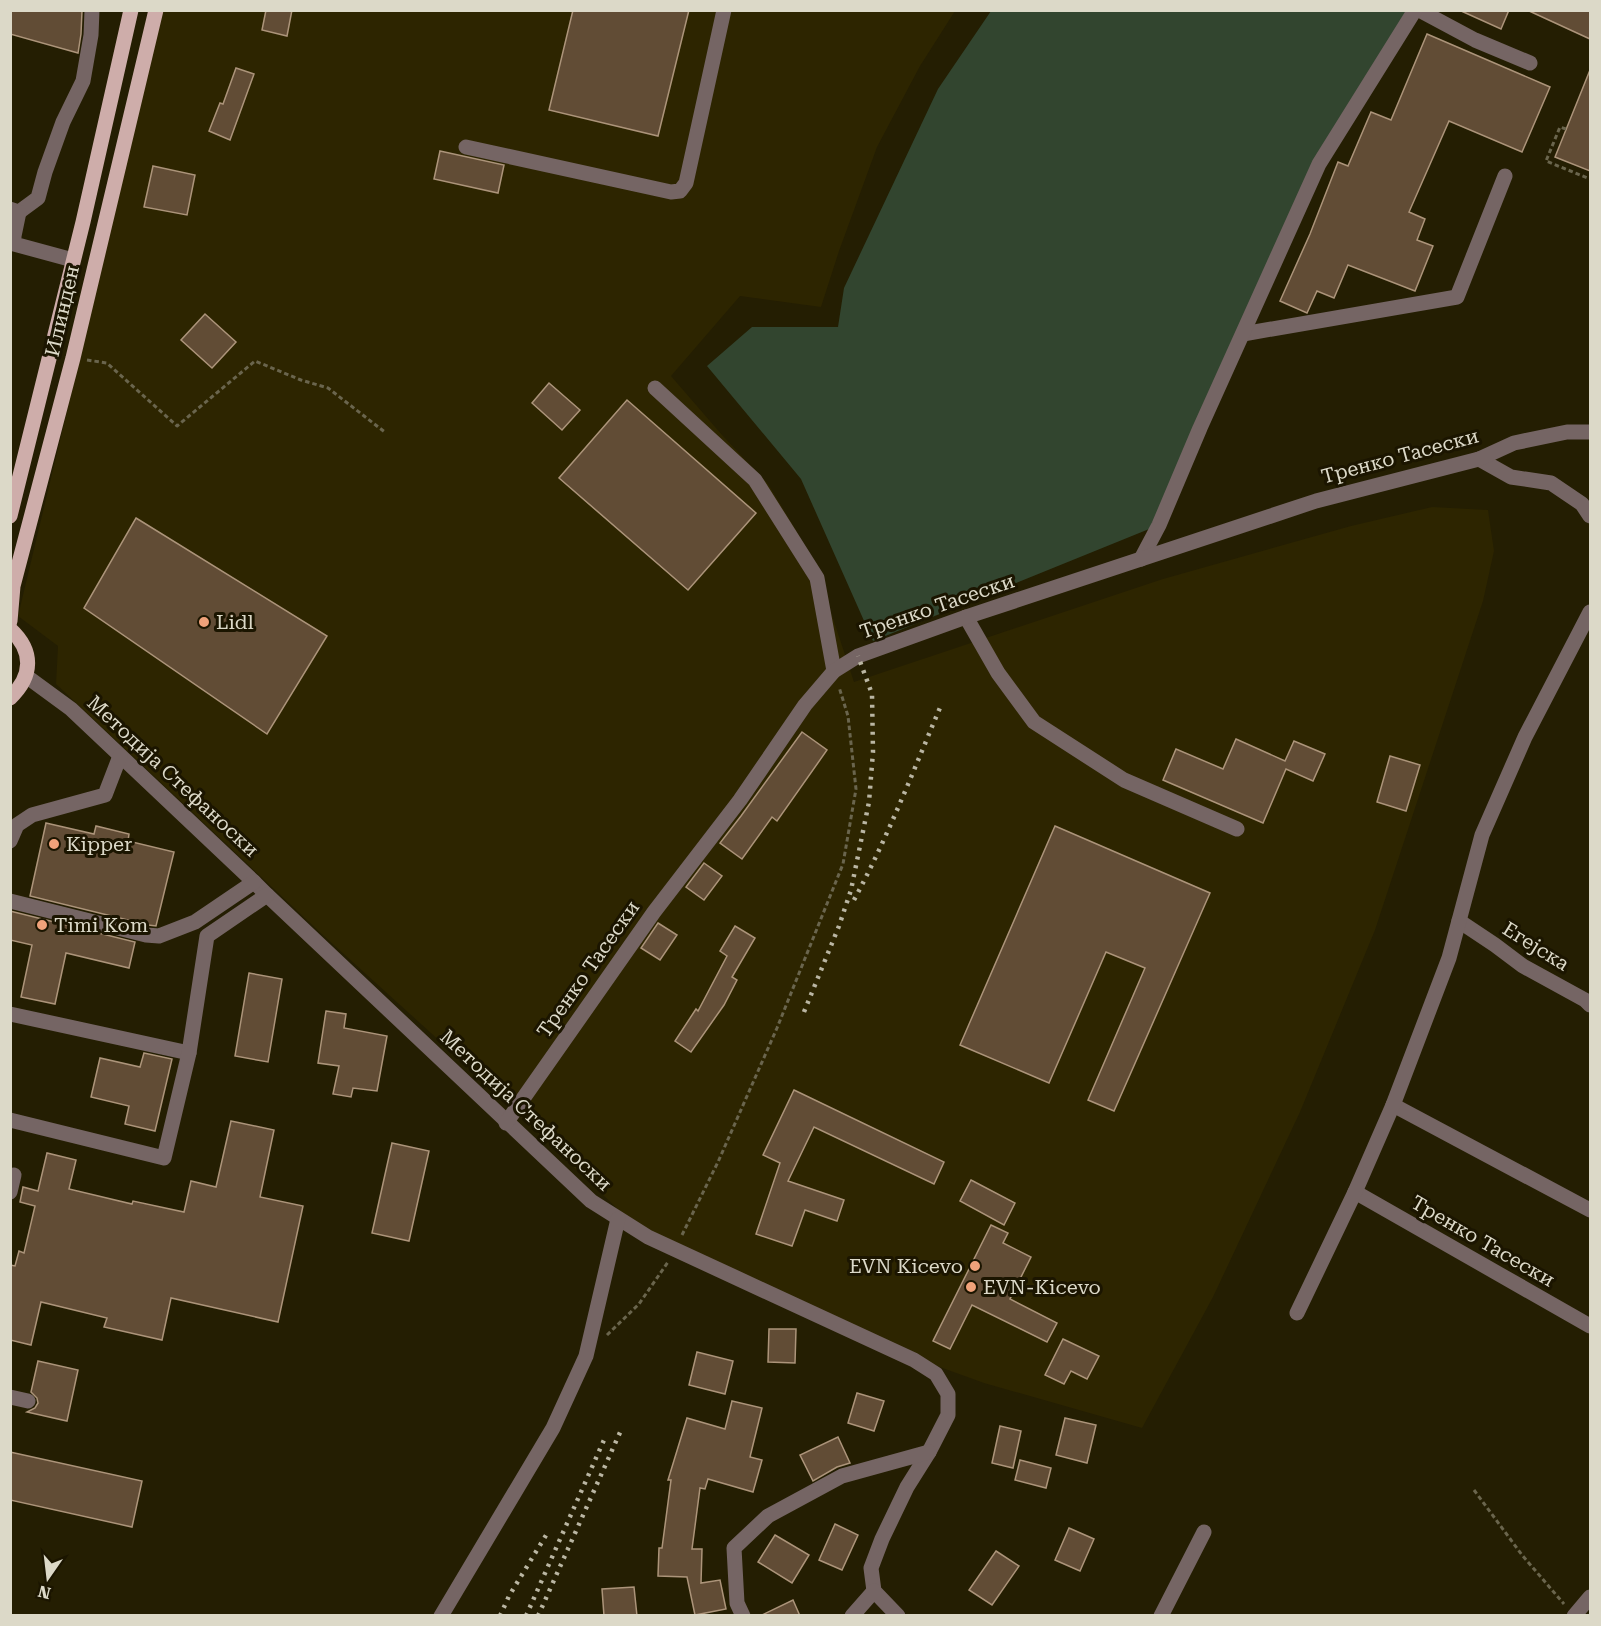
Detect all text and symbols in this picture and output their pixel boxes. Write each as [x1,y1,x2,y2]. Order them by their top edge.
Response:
street label: Илинден [40,263,84,359]
street label: Тренко Тасески [1319,423,1481,489]
street label: Тренко Тасески [857,568,1017,644]
place label: Lidl [216,610,254,634]
marker: Lidl [197,615,211,629]
street label: Методија Стефаноски [82,690,264,862]
place label: Kipper [66,832,132,856]
marker: Kipper [47,837,61,851]
street label: Тренко Тасески [532,896,644,1042]
place label: Timi Kom [54,913,148,937]
street label: Егејска [1498,916,1574,976]
marker: Timi Kom [35,918,49,932]
street label: Методија Стефаноски [435,1024,617,1196]
street label: Тренко Тасески [1407,1190,1559,1292]
place label: EVN Kicevo [849,1254,963,1278]
marker: EVN Kicevo [968,1259,982,1273]
place label: EVN-Kicevo [983,1275,1101,1299]
marker: EVN-Kicevo [964,1280,978,1294]
north arrow [18,1548,78,1608]
text: N [36,1581,53,1603]

